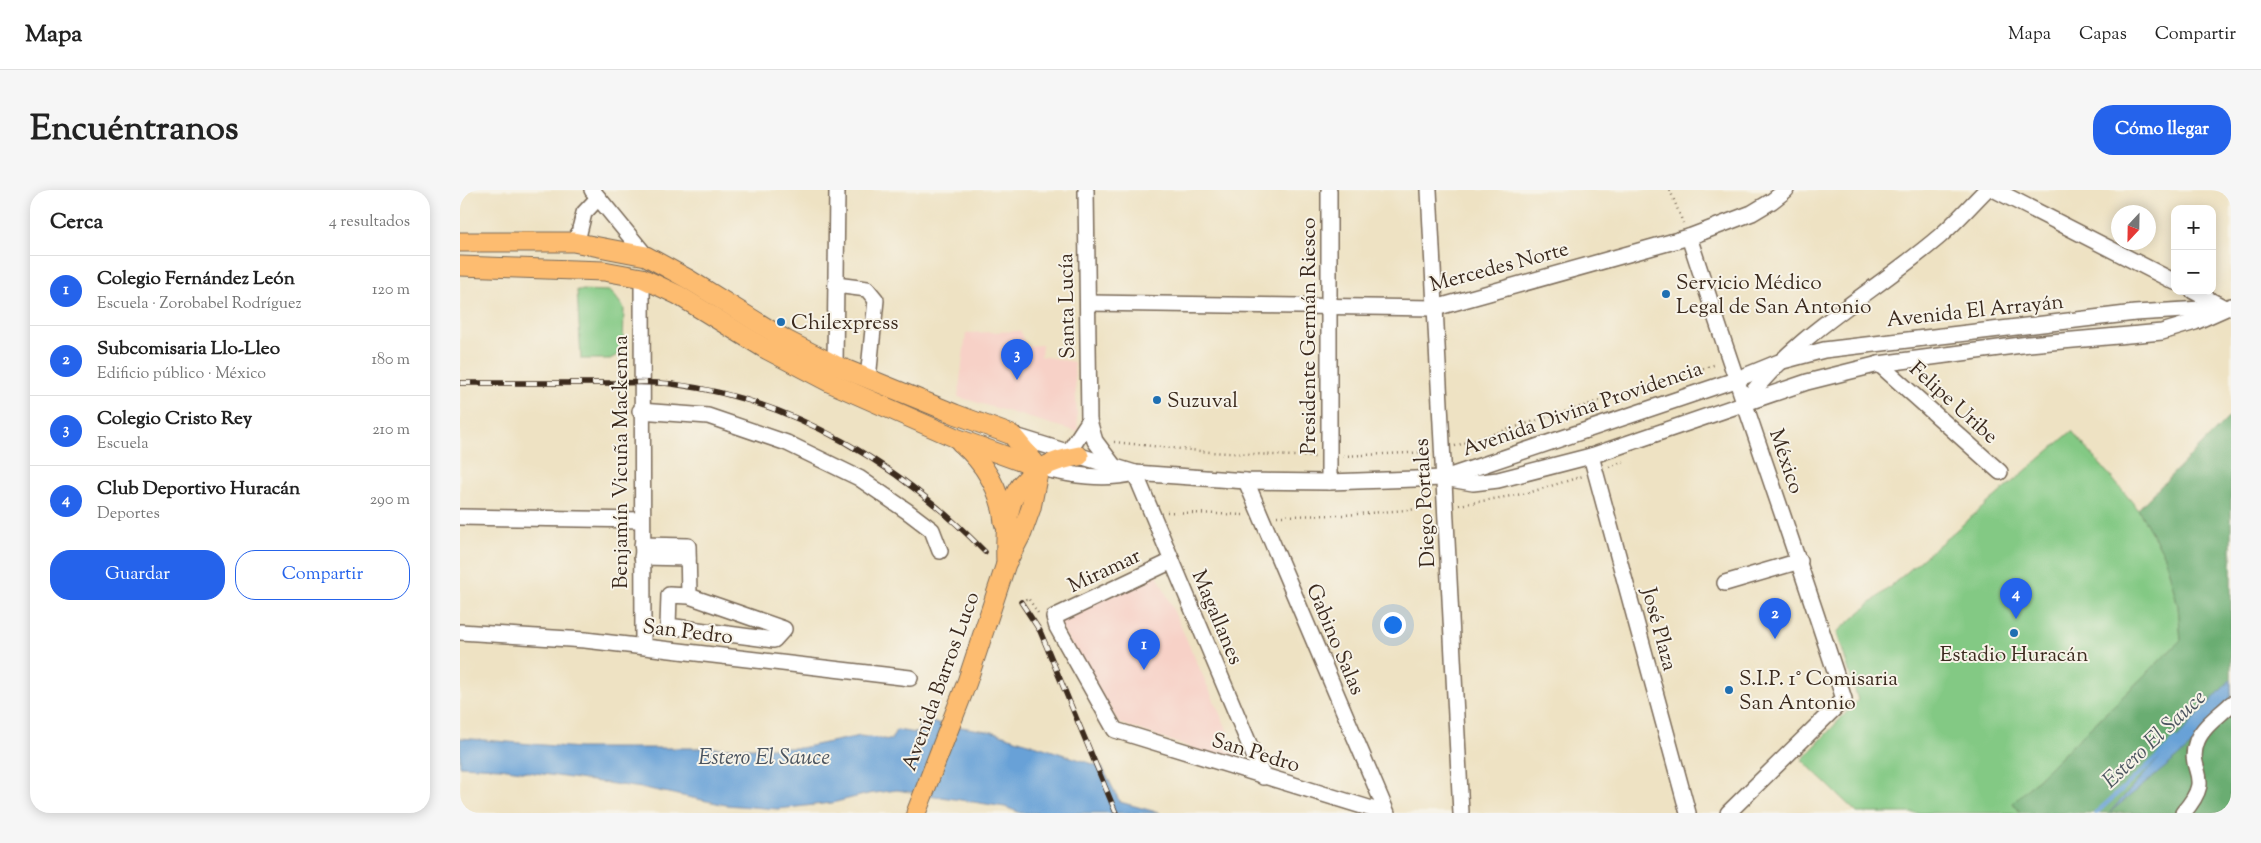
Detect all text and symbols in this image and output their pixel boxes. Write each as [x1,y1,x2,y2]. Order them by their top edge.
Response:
text: Mapa [25,18,82,52]
text: Mapa [2008,22,2051,48]
text: Capas [2079,22,2127,48]
text: Compartir [2155,22,2236,48]
text: Encuéntranos [30,105,239,156]
button: Cómo llegar [2093,105,2231,155]
north arrow [2111,205,2156,250]
map controls [2171,205,2216,295]
button: + [2171,205,2216,250]
text: Cerca [50,208,103,238]
text: 4 resultados [329,211,410,234]
street label: Presidente Germán Riesco [1295,217,1325,455]
street label: Mercedes Norte [1427,235,1572,301]
button: − [2171,250,2216,295]
street label: Santa Lucía [1052,253,1084,359]
text: Colegio Fernández León [97,266,295,293]
place label: Servicio Médico Legal de San Antonio [1676,269,1871,323]
text: 1 [63,279,69,302]
text: 120 m [372,279,410,302]
marker: Servicio Médico Legal de San Antonio [1660,288,1672,300]
street label: Avenida El Arrayán [1885,288,2065,336]
text: Escuela · Zorobabel Rodríguez [97,293,301,316]
place label: Chilexpress [791,309,899,339]
marker: Chilexpress [775,316,787,328]
street label: Benjamín Vicuña Mackenna [607,335,637,589]
text: Subcomisaria Llo-Lleo [97,336,280,363]
pin: 3 [1001,339,1033,380]
text: 2 [62,349,70,372]
text: 180 m [371,349,410,372]
street label: Avenida Divina Providencia [1458,355,1707,465]
street label: Felipe Uribe [1902,355,2004,452]
text: Edificio público · México [97,363,266,386]
place label: Suzuval [1167,387,1238,417]
marker: Suzuval [1151,394,1163,406]
text: Colegio Cristo Rey [97,406,252,433]
text: 3 [63,419,69,442]
text: 210 m [372,419,410,442]
street label: México [1760,425,1810,498]
text: Escuela [97,433,149,456]
street label: Diego Portales [1408,438,1444,568]
text: Club Deportivo Huracán [97,476,300,503]
text: 4 [62,489,70,512]
text: 290 m [370,489,410,512]
text: Deportes [97,503,160,526]
street label: Miramar [1063,542,1146,602]
button: Guardar [50,550,225,600]
button: Compartir [235,550,410,600]
street label: Magallanes [1183,566,1250,670]
pin: 4 [2000,578,2032,619]
street label: Gabino Salas [1297,579,1371,700]
street label: José Plaza [1632,584,1684,675]
street label: Avenida Barros Luco [896,588,988,775]
pin: 2 [1759,598,1791,639]
your location [1380,612,1406,638]
street label: San Pedro [641,613,735,653]
marker: Estadio Huracán [2008,627,2020,639]
pin: 1 [1128,629,1160,670]
place label: Estadio Huracán [1940,641,2088,671]
place label: S.I.P. 1° Comisaria San Antonio [1739,665,1898,719]
water label: Estero El Sauce [2096,683,2214,797]
marker: S.I.P. 1° Comisaria San Antonio [1723,684,1735,696]
street label: San Pedro [1208,726,1303,782]
water label: Estero El Sauce [698,743,830,775]

